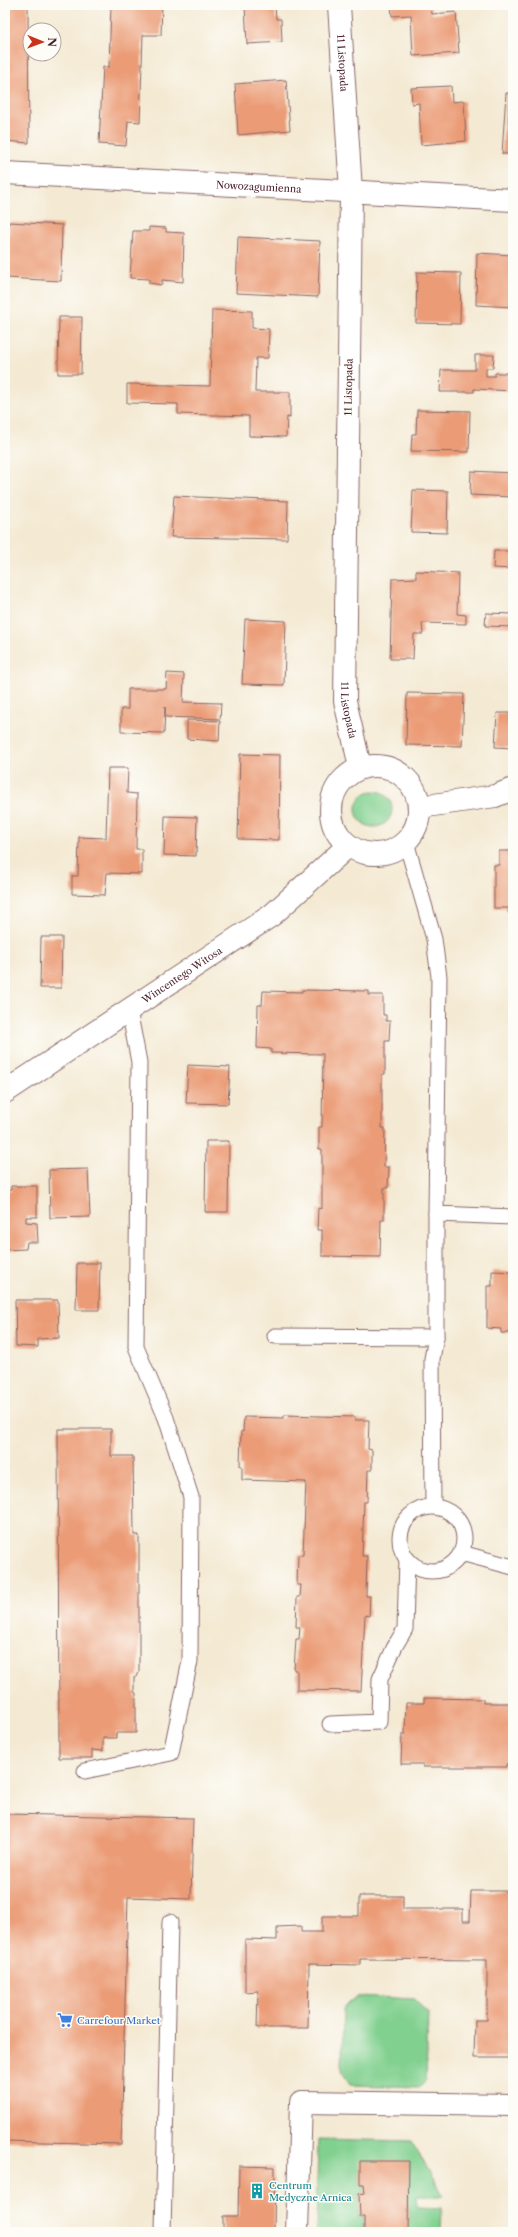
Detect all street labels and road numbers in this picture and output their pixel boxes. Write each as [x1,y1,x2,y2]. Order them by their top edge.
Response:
street label: 11 Listopada [334,34,351,93]
street label: Nowozagumienna [215,178,302,196]
street label: 11 Listopada [341,357,356,416]
street label: 11 Listopada [338,682,360,741]
street label: Wincentego Witosa [139,944,225,1007]

